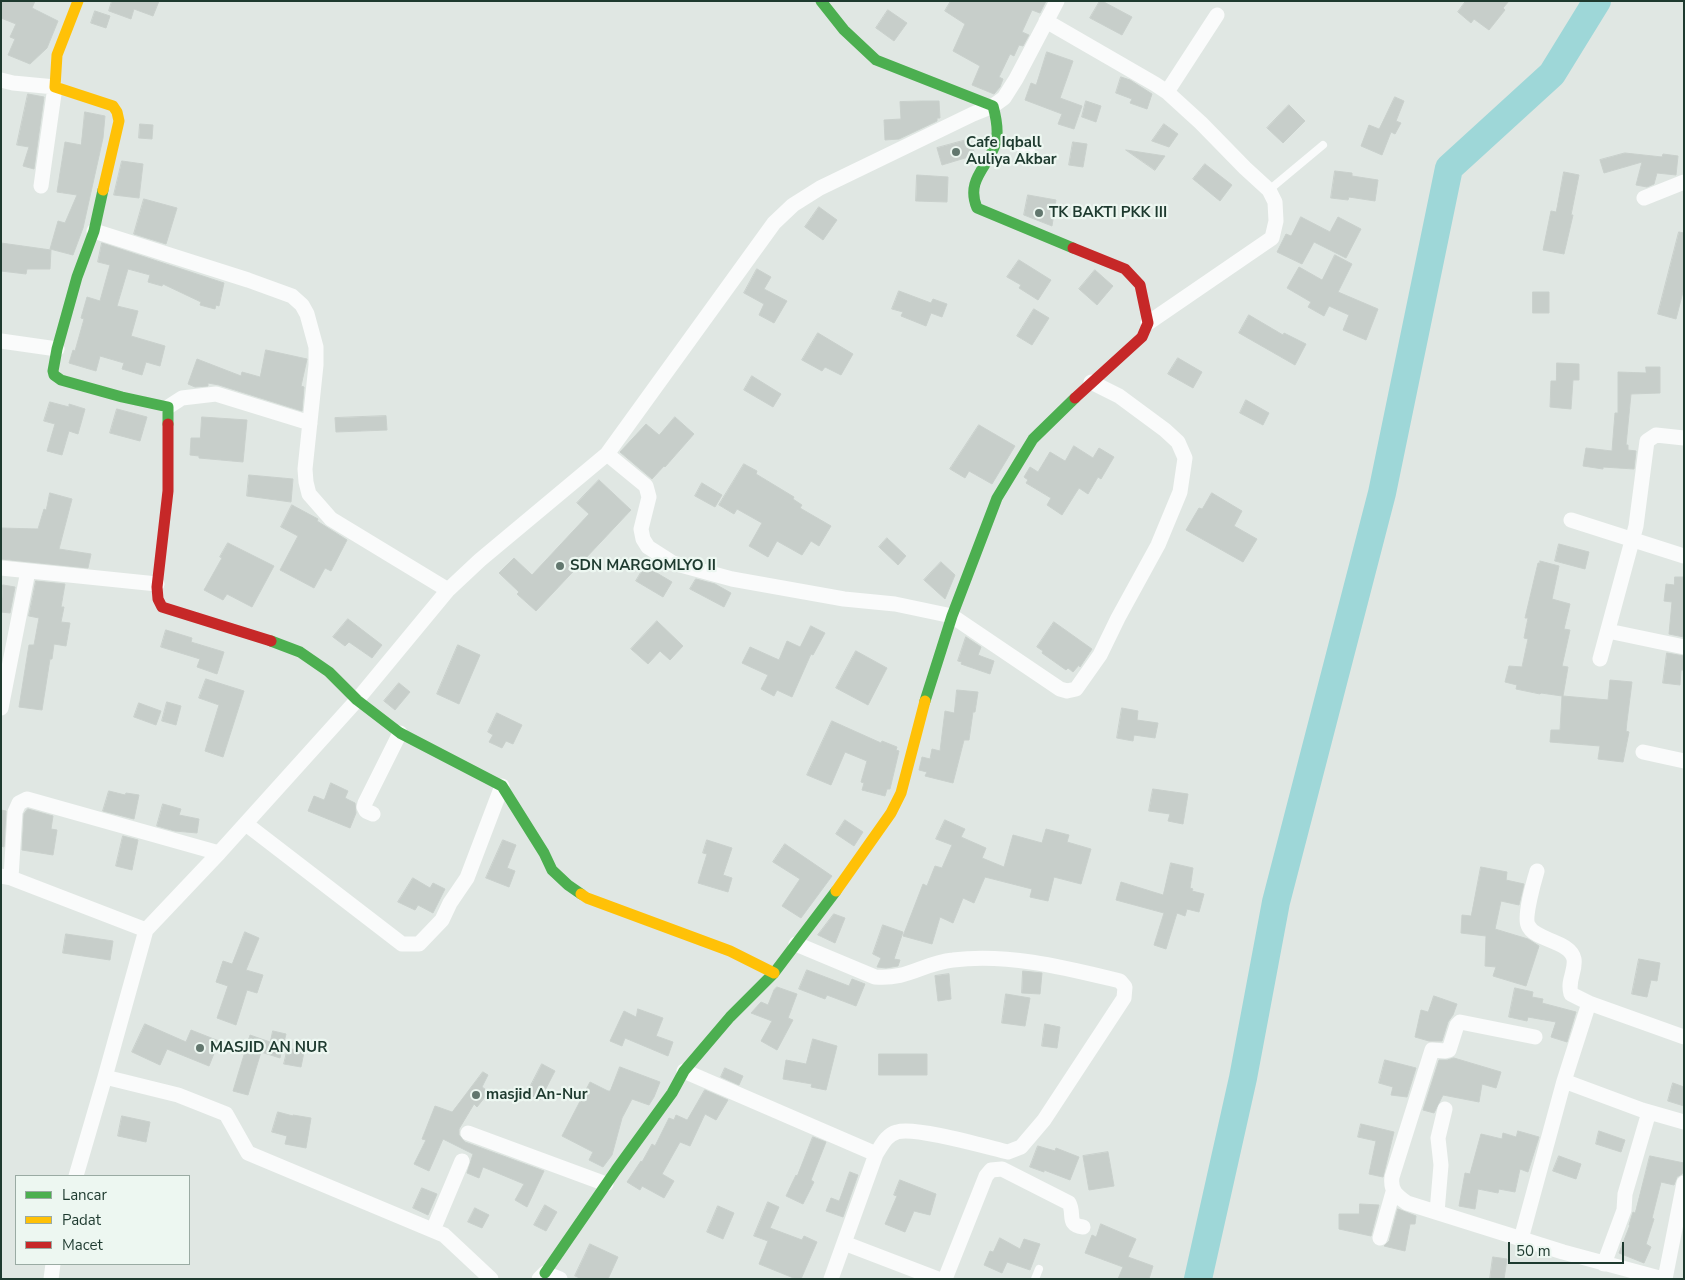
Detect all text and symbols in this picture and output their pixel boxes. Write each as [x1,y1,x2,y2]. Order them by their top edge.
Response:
place label: Cafe Iqball Auliya Akbar [966,134,1057,169]
marker: Cafe Iqball Auliya Akbar [950,146,962,158]
place label: TK BAKTI PKK III [1049,204,1167,222]
marker: TK BAKTI PKK III [1033,207,1045,219]
place label: SDN MARGOMLYO II [570,557,716,575]
marker: SDN MARGOMLYO II [554,560,566,572]
place label: MASJID AN NUR [210,1039,327,1057]
marker: MASJID AN NUR [194,1042,206,1054]
place label: masjid An-Nur [486,1086,588,1104]
marker: masjid An-Nur [470,1089,482,1101]
legend [15,1175,190,1265]
text: Lancar [62,1185,107,1205]
text: Padat [62,1210,101,1230]
scale bar [1510,1232,1626,1264]
text: Macet [62,1235,103,1255]
text: 50 m [1516,1241,1551,1261]

